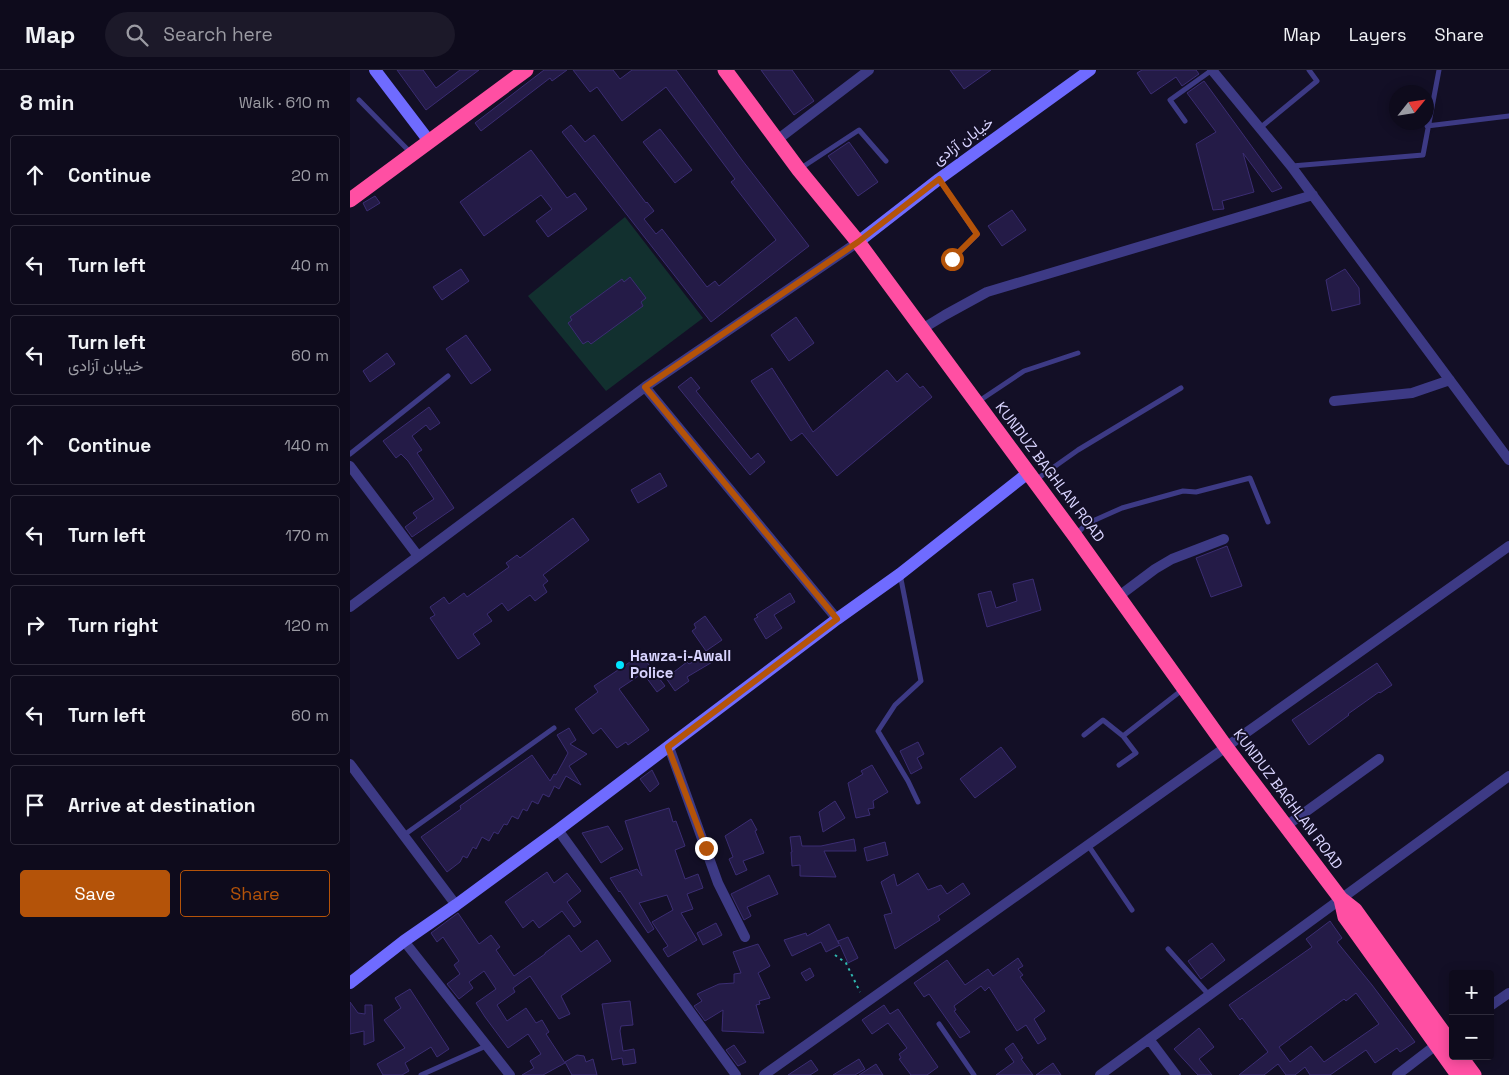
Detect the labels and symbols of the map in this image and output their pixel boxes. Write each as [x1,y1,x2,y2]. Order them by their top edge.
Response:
north arrow [1389,85,1434,130]
street label: خیابان آزادی [929,112,997,170]
route start [941,248,964,271]
street label: KUNDUZ BAGHLAN ROAD [991,398,1109,546]
place label: Hawza-i-Awall Police [630,646,731,682]
marker: Hawza-i-Awall Police [614,659,626,671]
street label: KUNDUZ BAGHLAN ROAD [1229,725,1347,873]
route end [695,837,718,860]

